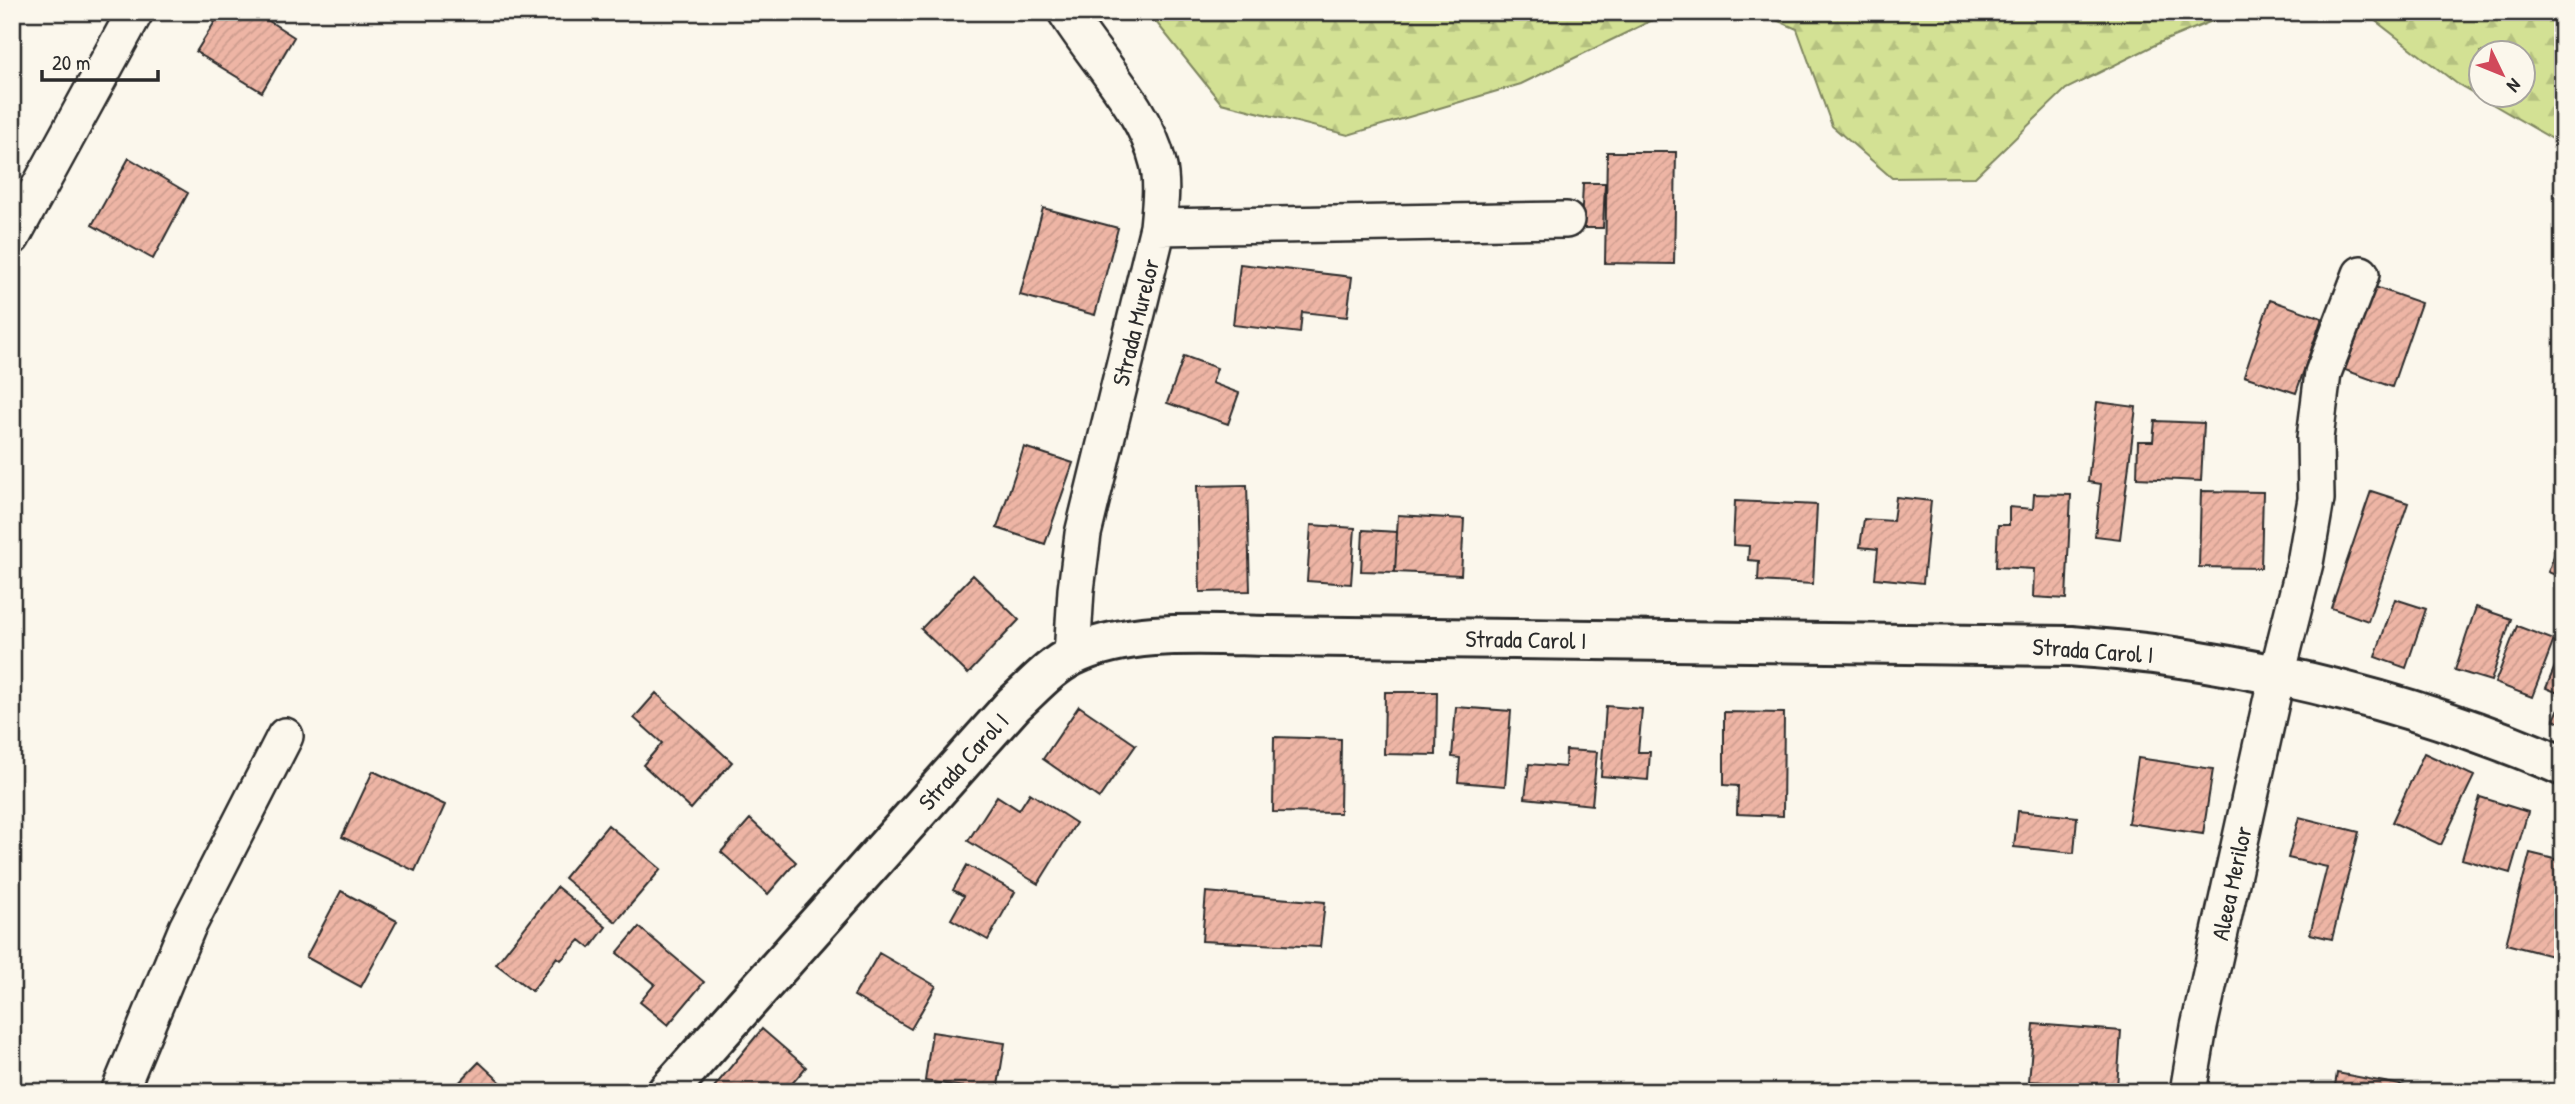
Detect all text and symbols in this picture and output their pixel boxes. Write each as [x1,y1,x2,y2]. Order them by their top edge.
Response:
scale bar [42,38,158,82]
north arrow [2466,38,2536,108]
text: 20 m [52,48,90,77]
text: N [2501,73,2527,98]
street label: Strada Murelor [1104,255,1166,389]
street label: Strada Carol I [1465,622,1587,656]
street label: Strada Carol I [2031,630,2155,670]
street label: Strada Carol I [911,705,1015,817]
street label: Aleea Merilor [2203,823,2259,943]

